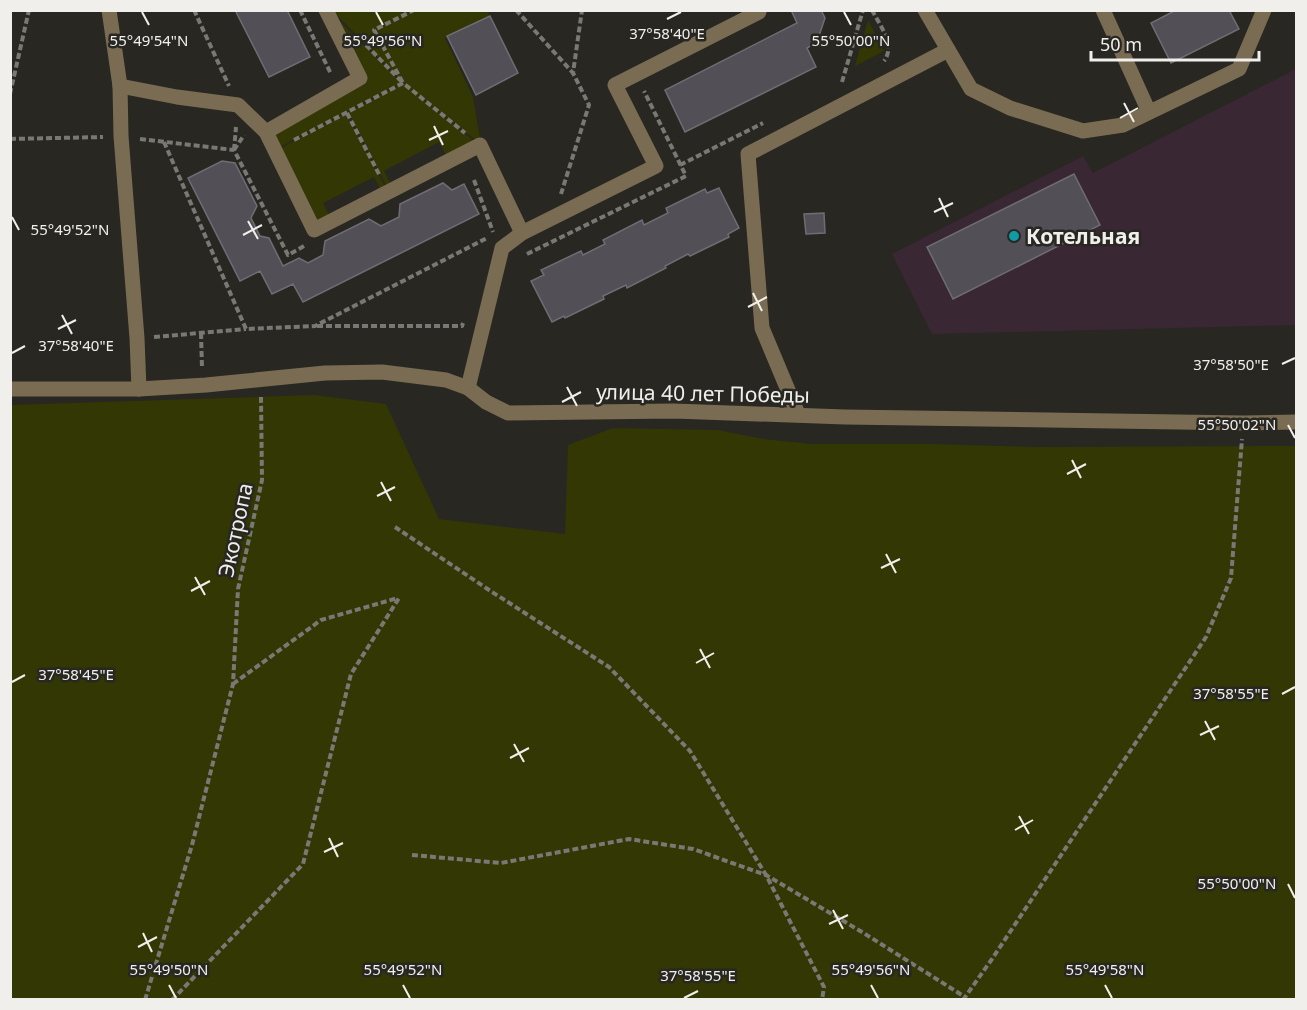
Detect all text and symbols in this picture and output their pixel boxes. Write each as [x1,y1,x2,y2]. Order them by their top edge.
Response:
text: 37°58'40"E [629,23,705,43]
scale bar [1091,24,1259,62]
text: 55°49'54"N [110,30,188,50]
text: 55°49'56"N [344,30,422,50]
text: 55°50'00"N [812,30,890,50]
text: 50 m [1100,32,1142,56]
text: 55°49'52"N [31,219,109,239]
place label: Котельная [1026,222,1140,250]
marker: Котельная [1007,229,1021,243]
text: 37°58'40"E [38,335,114,355]
text: 37°58'50"E [1193,354,1269,374]
street label: улица 40 лет Победы [596,377,810,409]
text: 55°50'02"N [1198,414,1276,434]
street label: Экотропа [211,480,259,580]
text: 37°58'45"E [38,664,114,684]
text: 37°58'55"E [1193,683,1269,703]
text: 55°50'00"N [1198,873,1276,893]
text: 55°49'50"N [130,959,208,979]
text: 55°49'52"N [364,959,442,979]
text: 55°49'56"N [832,959,910,979]
text: 55°49'58"N [1066,959,1144,979]
text: 37°58'55"E [660,965,736,985]

